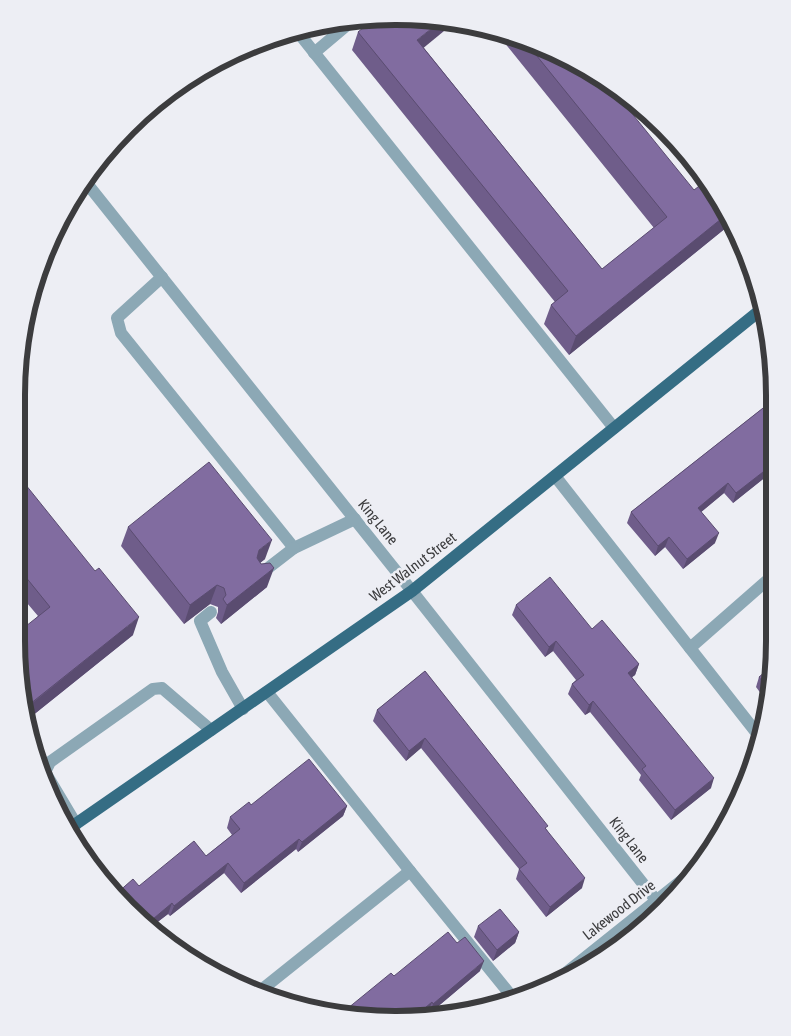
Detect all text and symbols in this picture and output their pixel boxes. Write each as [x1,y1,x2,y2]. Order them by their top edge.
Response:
street label: King Lane [355,496,402,548]
street label: West Walnut Street [366,528,459,605]
street label: King Lane [606,813,653,866]
street label: Lakewood Drive [579,876,658,943]

